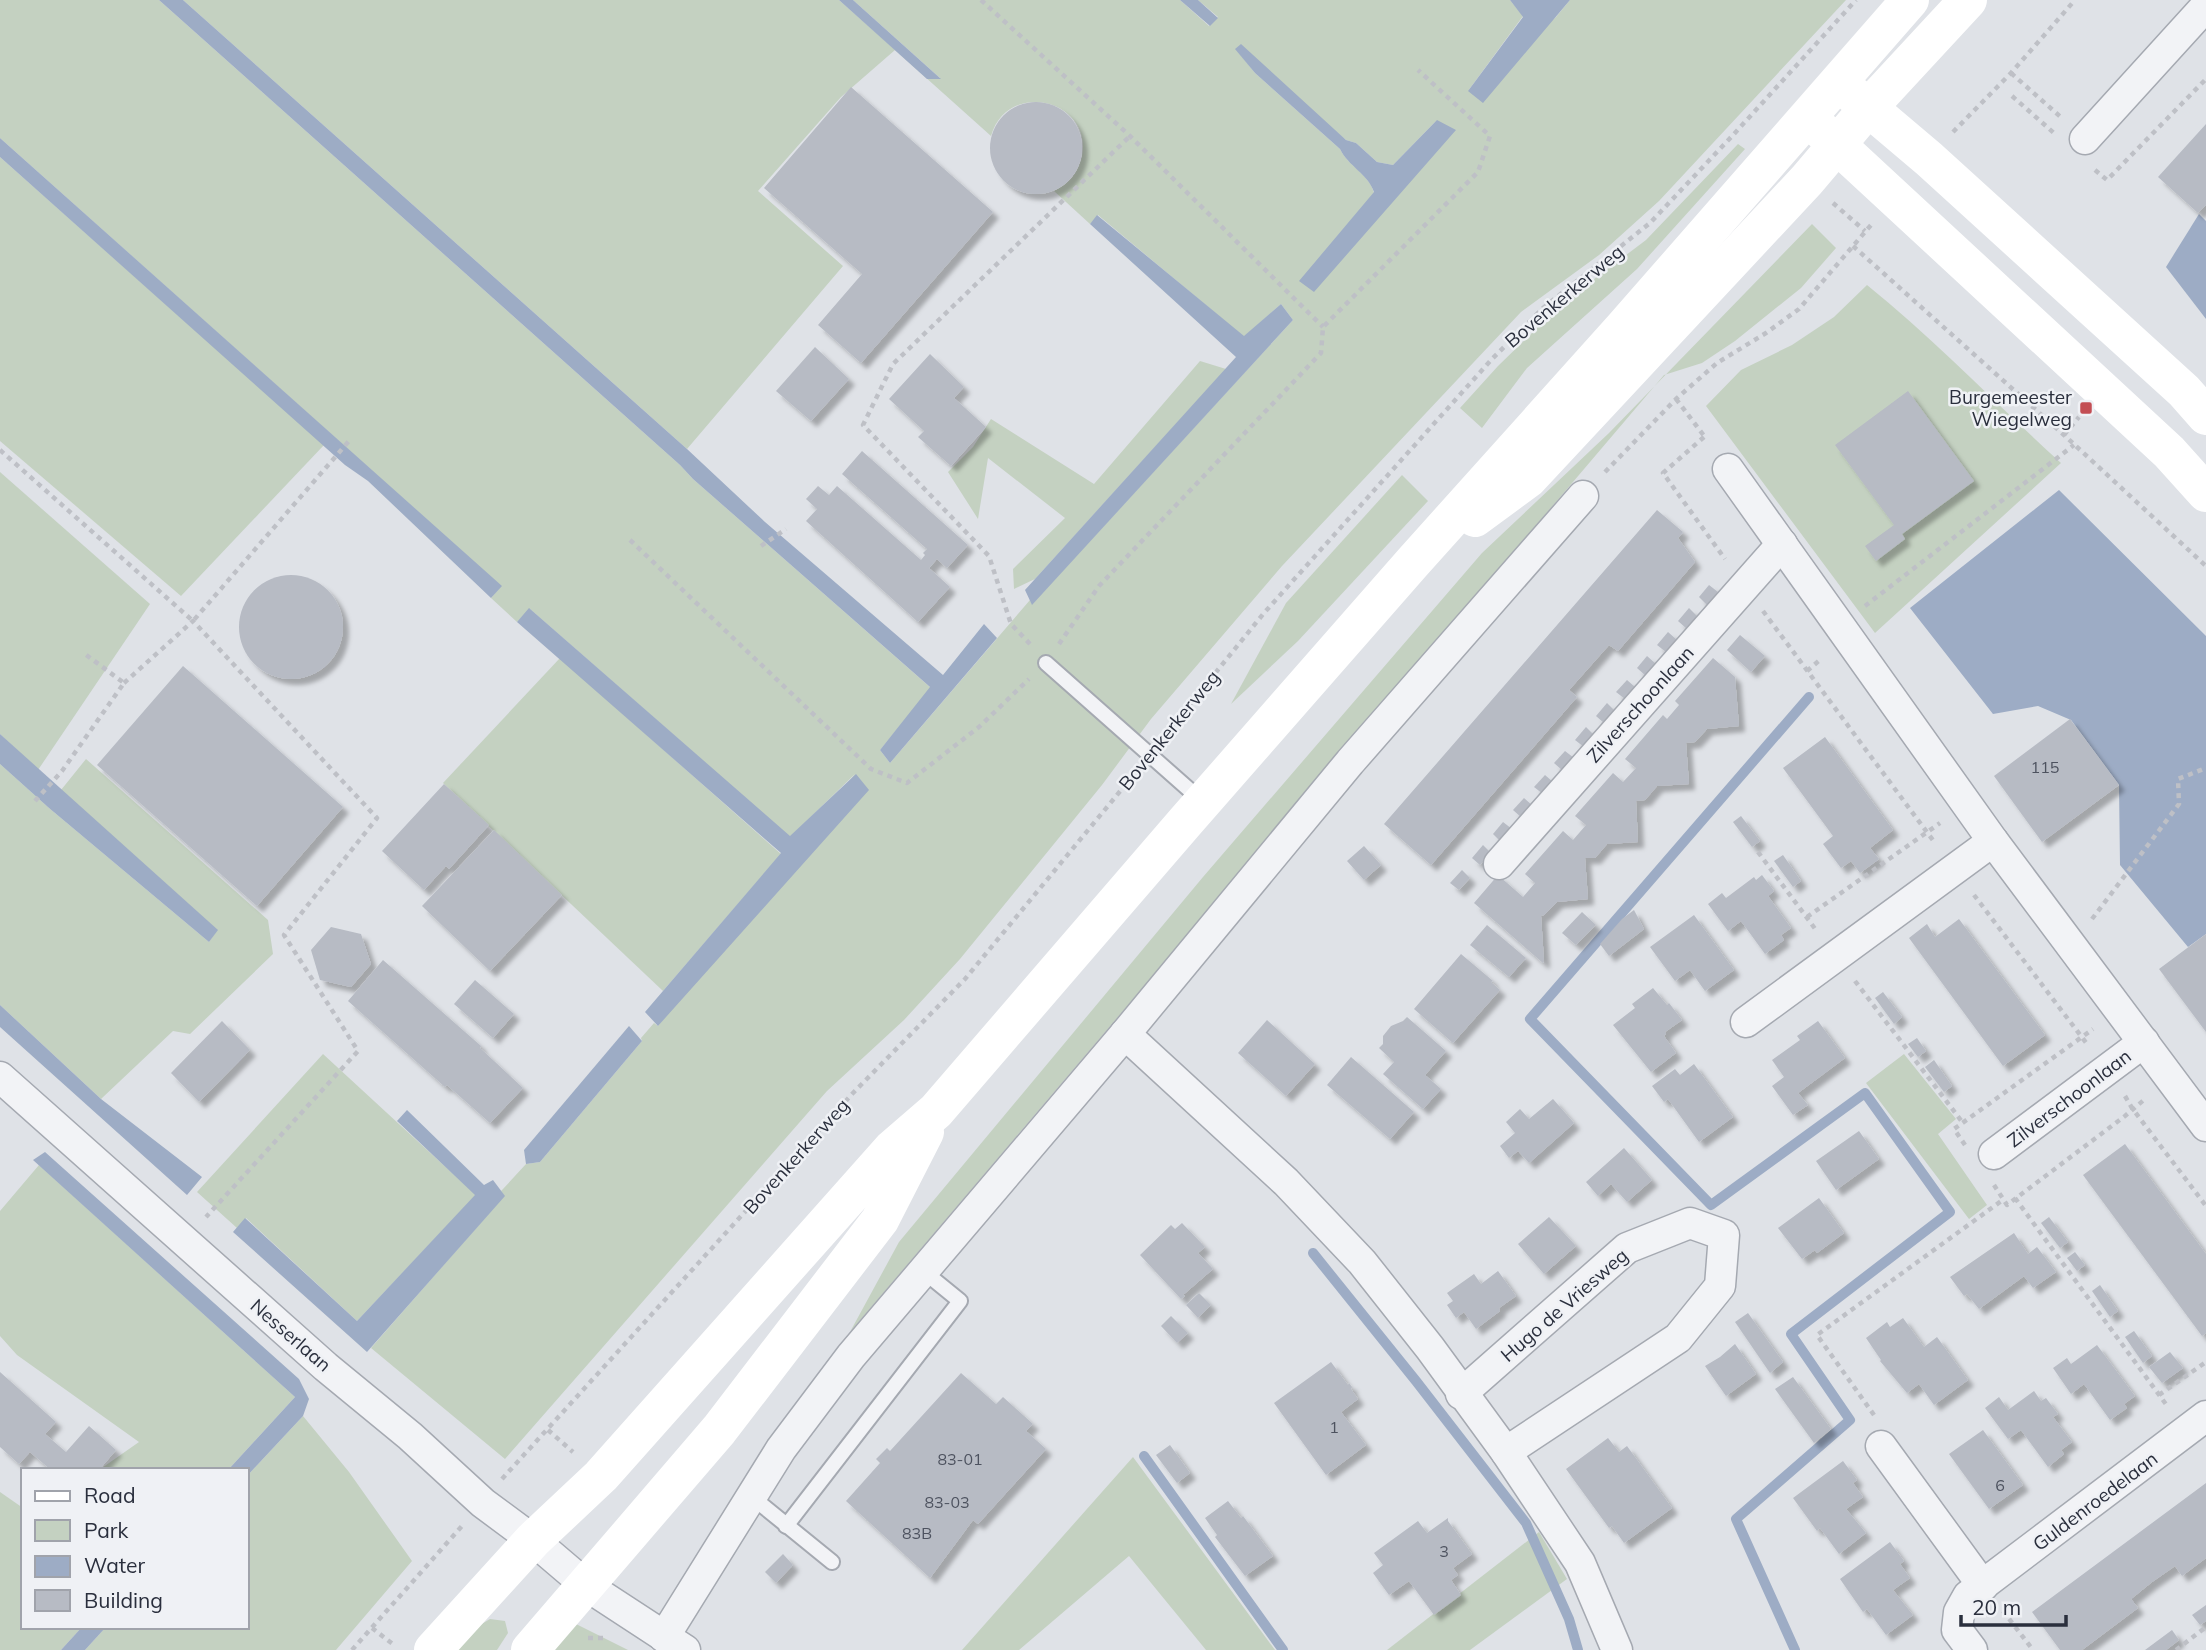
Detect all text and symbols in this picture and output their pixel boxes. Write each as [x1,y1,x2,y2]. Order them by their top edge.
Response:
street label: Bovenkerkerweg [1500,239,1628,353]
place label: Burgemeester Wiegelweg [1949,385,2072,431]
marker: Burgemeester Wiegelweg [2078,400,2094,416]
street label: Zilverschoonlaan [1581,641,1699,767]
street label: Bovenkerkerweg [1113,665,1225,795]
house number: 115 [2031,757,2059,777]
street label: Zilverschoonlaan [2002,1044,2136,1152]
street label: Bovenkerkerweg [738,1093,854,1219]
street label: Hugo de Vriesweg [1495,1243,1633,1367]
street label: Nesserlaan [246,1293,336,1377]
house number: 1 [1329,1417,1339,1437]
street label: Guldenroedelaan [2028,1446,2162,1556]
house number: 83-01 [937,1449,983,1469]
legend [21,1468,248,1629]
house number: 6 [1995,1475,2005,1495]
text: Road [84,1482,135,1508]
house number: 83-03 [924,1492,970,1512]
text: Park [84,1517,128,1543]
house number: 83B [902,1523,932,1543]
house number: 3 [1439,1541,1449,1561]
text: Water [84,1552,145,1578]
scale bar [1961,1584,2066,1628]
text: Building [84,1587,163,1613]
text: 20 m [1972,1594,2021,1620]

